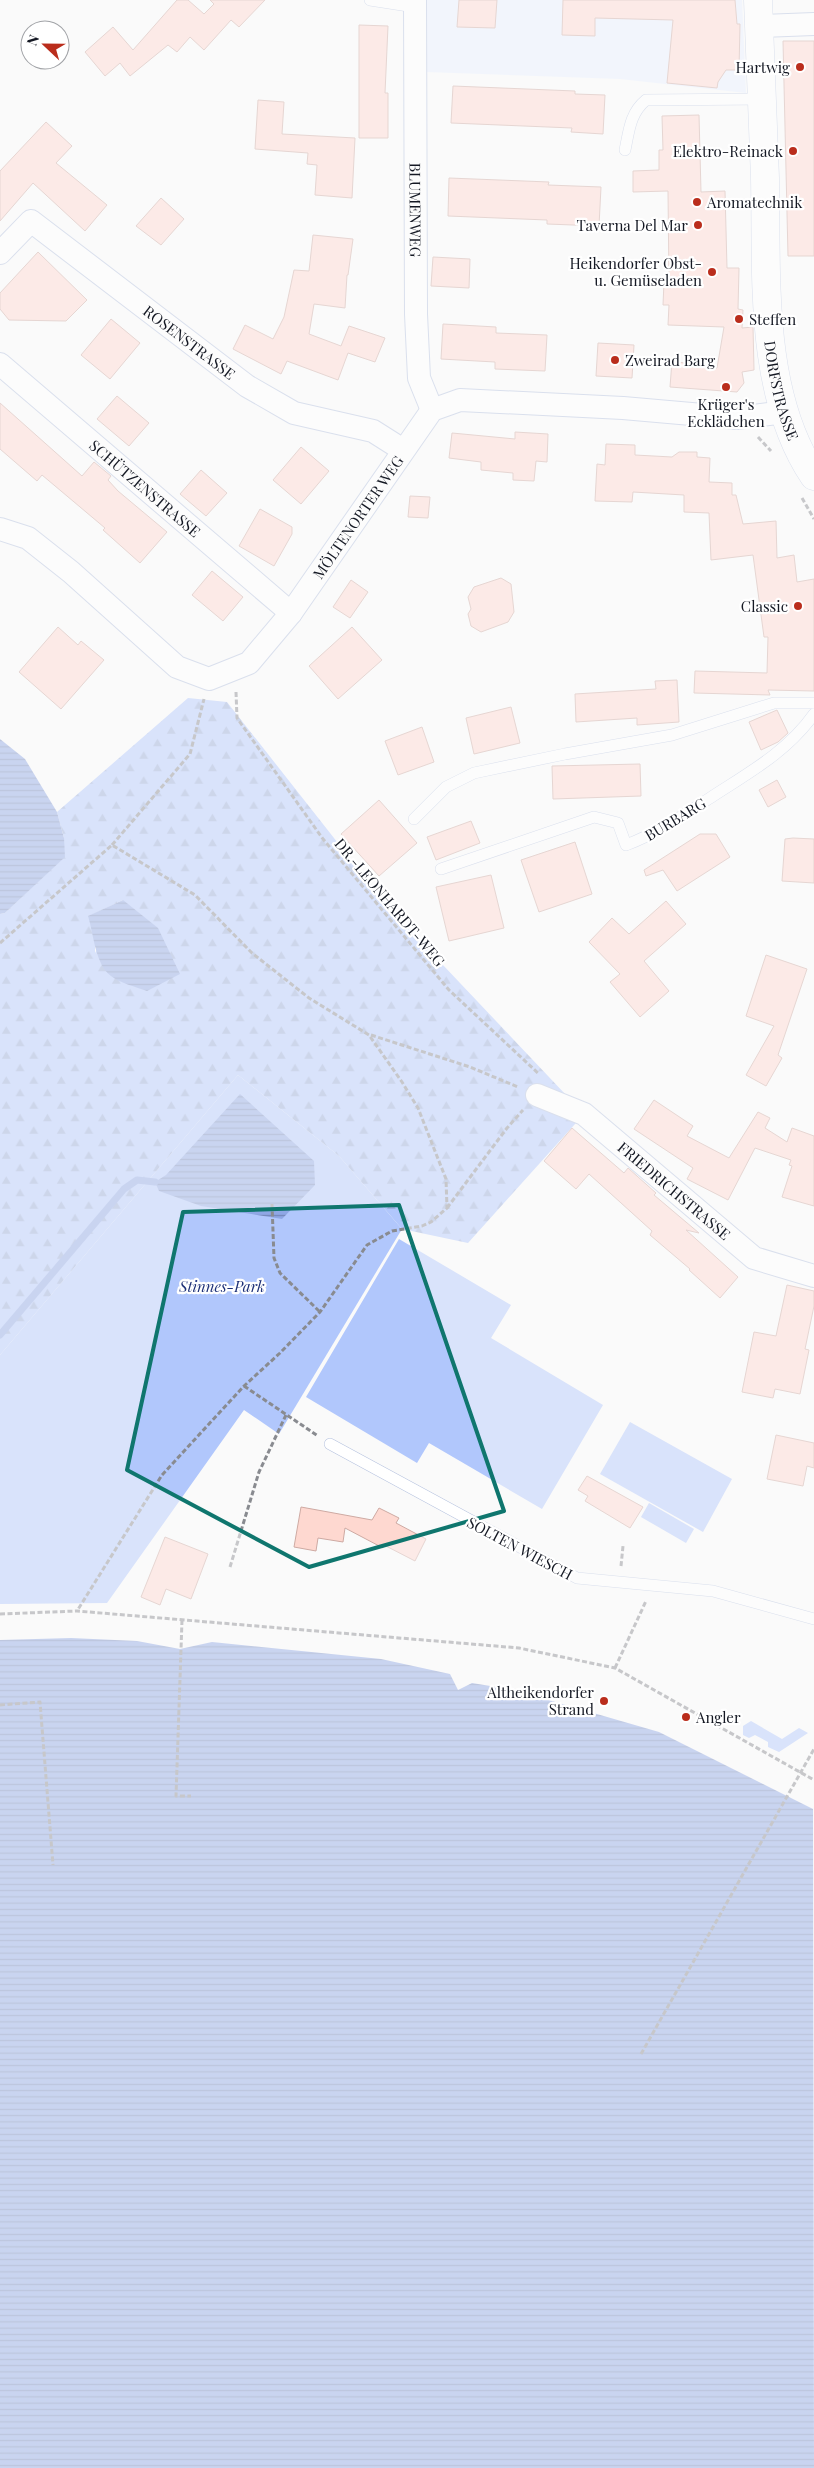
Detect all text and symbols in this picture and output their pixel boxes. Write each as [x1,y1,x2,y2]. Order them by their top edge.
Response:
north arrow [20,20,70,70]
text: N [22,32,43,48]
place label: Hartwig [735,57,790,77]
marker: Hartwig [794,61,806,73]
place label: Elektro-Reinack [673,141,784,161]
marker: Elektro-Reinack [787,145,799,157]
street label: BLUMENWEG [406,163,426,258]
place label: Aromatechnik [706,192,803,212]
marker: Aromatechnik [691,196,703,208]
place label: Taverna Del Mar [576,215,688,235]
marker: Taverna Del Mar [692,219,704,231]
place label: Heikendorfer Obst- u. Gemüseladen [570,253,702,290]
marker: Heikendorfer Obst- u. Gemüseladen [706,266,718,278]
street label: ROSENSTRASSE [139,301,240,384]
place label: Steffen [749,309,796,329]
marker: Steffen [733,313,745,325]
street label: DORFSTRASSE [760,339,803,443]
place label: Zweirad Barg [625,350,715,370]
marker: Zweirad Barg [609,354,621,366]
marker: Krüger's Ecklädchen [720,381,732,393]
place label: Krüger's Ecklädchen [687,394,765,431]
street label: SCHÜTZENSTRASSE [85,435,205,541]
street label: MÖLTENORTER WEG [308,451,408,583]
place label: Classic [741,596,788,616]
marker: Classic [792,600,804,612]
street label: BURBARG [641,793,710,845]
street label: DR.-LEONHARDT-WEG [330,834,450,971]
street label: FRIEDRICHSTRASSE [614,1137,735,1244]
park label: Stinnes-Park [178,1276,265,1296]
street label: SOLTEN WIESCH [464,1512,576,1584]
place label: Altheikendorfer Strand [486,1682,594,1719]
marker: Altheikendorfer Strand [598,1695,610,1707]
place label: Angler [695,1707,741,1727]
marker: Angler [680,1711,692,1723]

